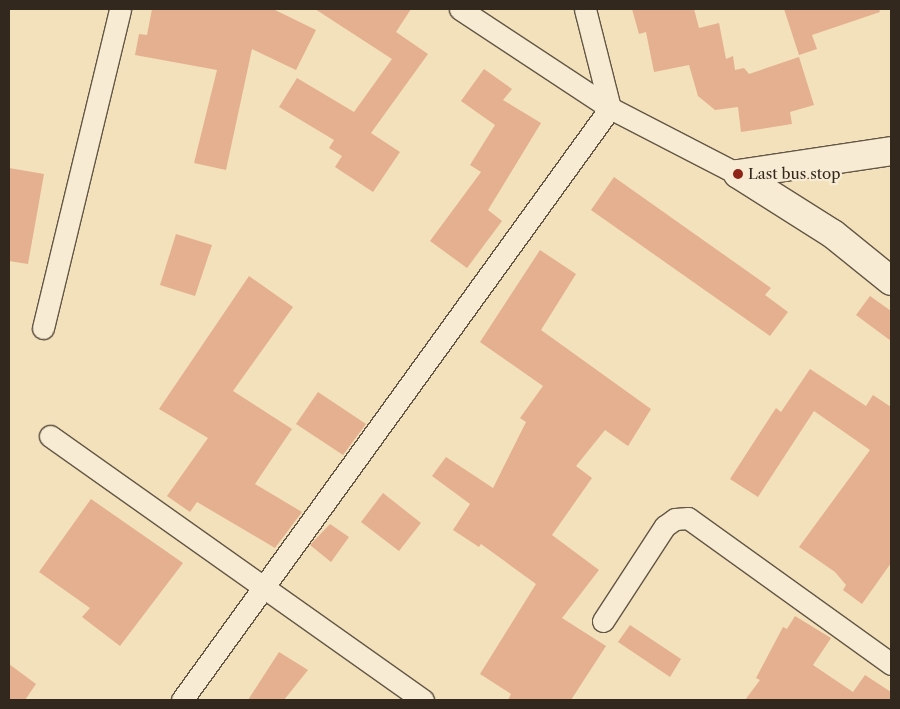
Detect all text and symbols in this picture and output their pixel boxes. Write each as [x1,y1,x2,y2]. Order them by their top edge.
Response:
place label: Last bus stop [748,165,840,183]
marker: Last bus stop [732,168,744,180]

